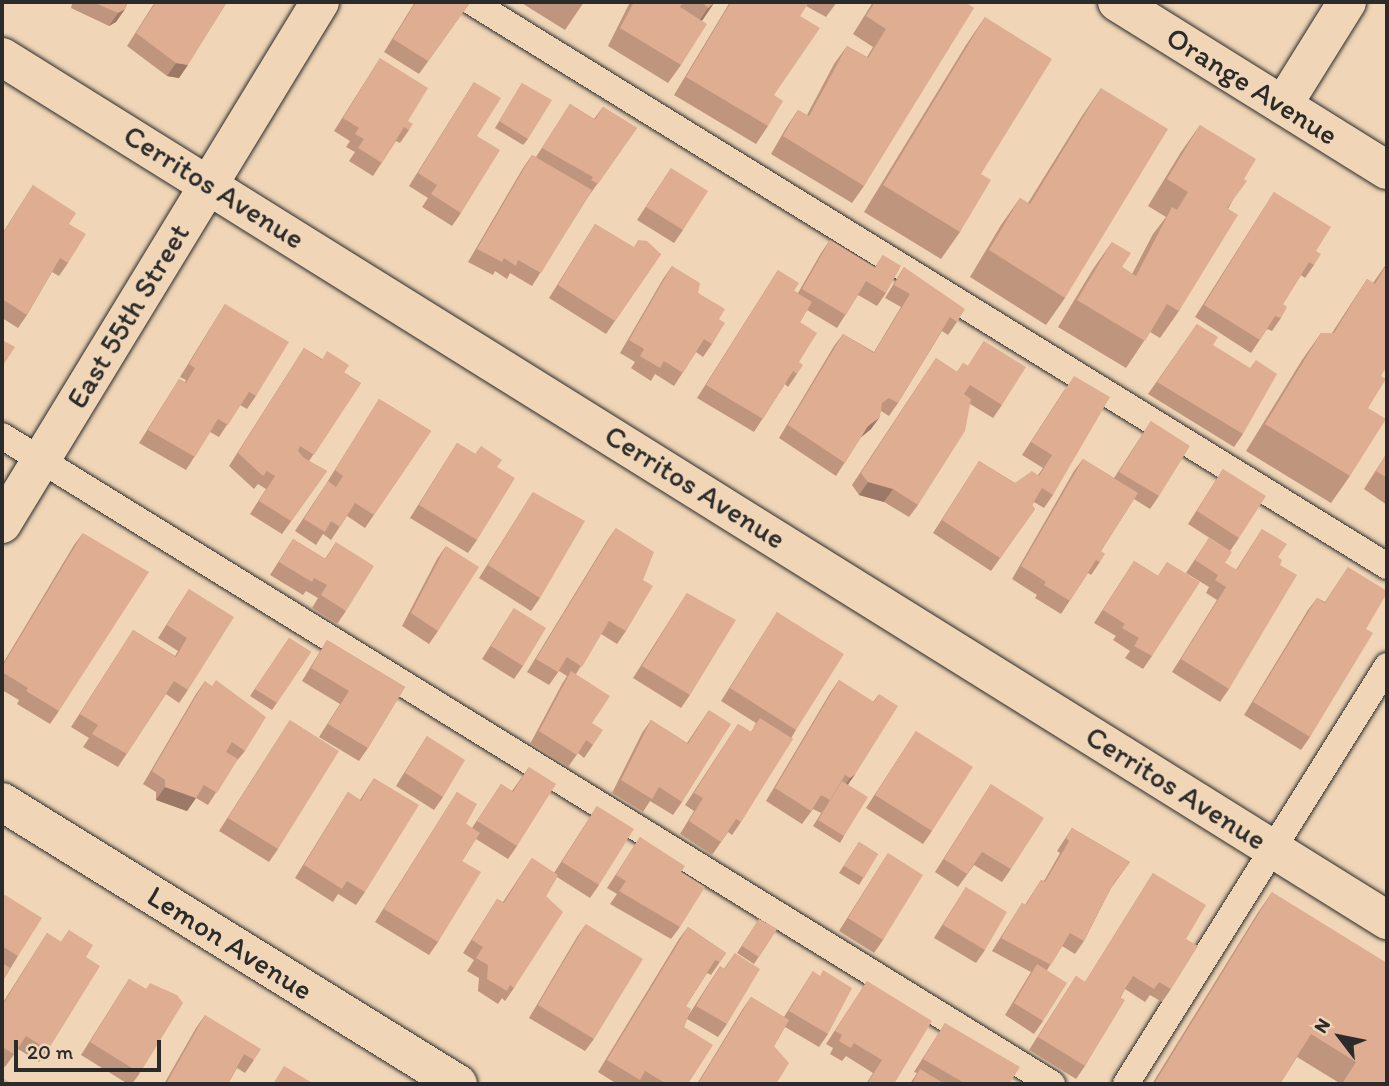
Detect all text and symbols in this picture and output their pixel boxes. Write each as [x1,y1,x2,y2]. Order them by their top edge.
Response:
street label: Orange Avenue [1160,19,1344,153]
street label: Cerritos Avenue [118,117,310,257]
street label: East 55th Street [59,218,197,414]
street label: Cerritos Avenue [599,417,791,557]
street label: Cerritos Avenue [1080,718,1272,858]
street label: Lemon Avenue [141,878,319,1008]
north arrow [1305,1002,1375,1072]
text: N [1309,1014,1335,1037]
scale bar [18,1026,164,1070]
text: 20 m [27,1039,73,1064]

